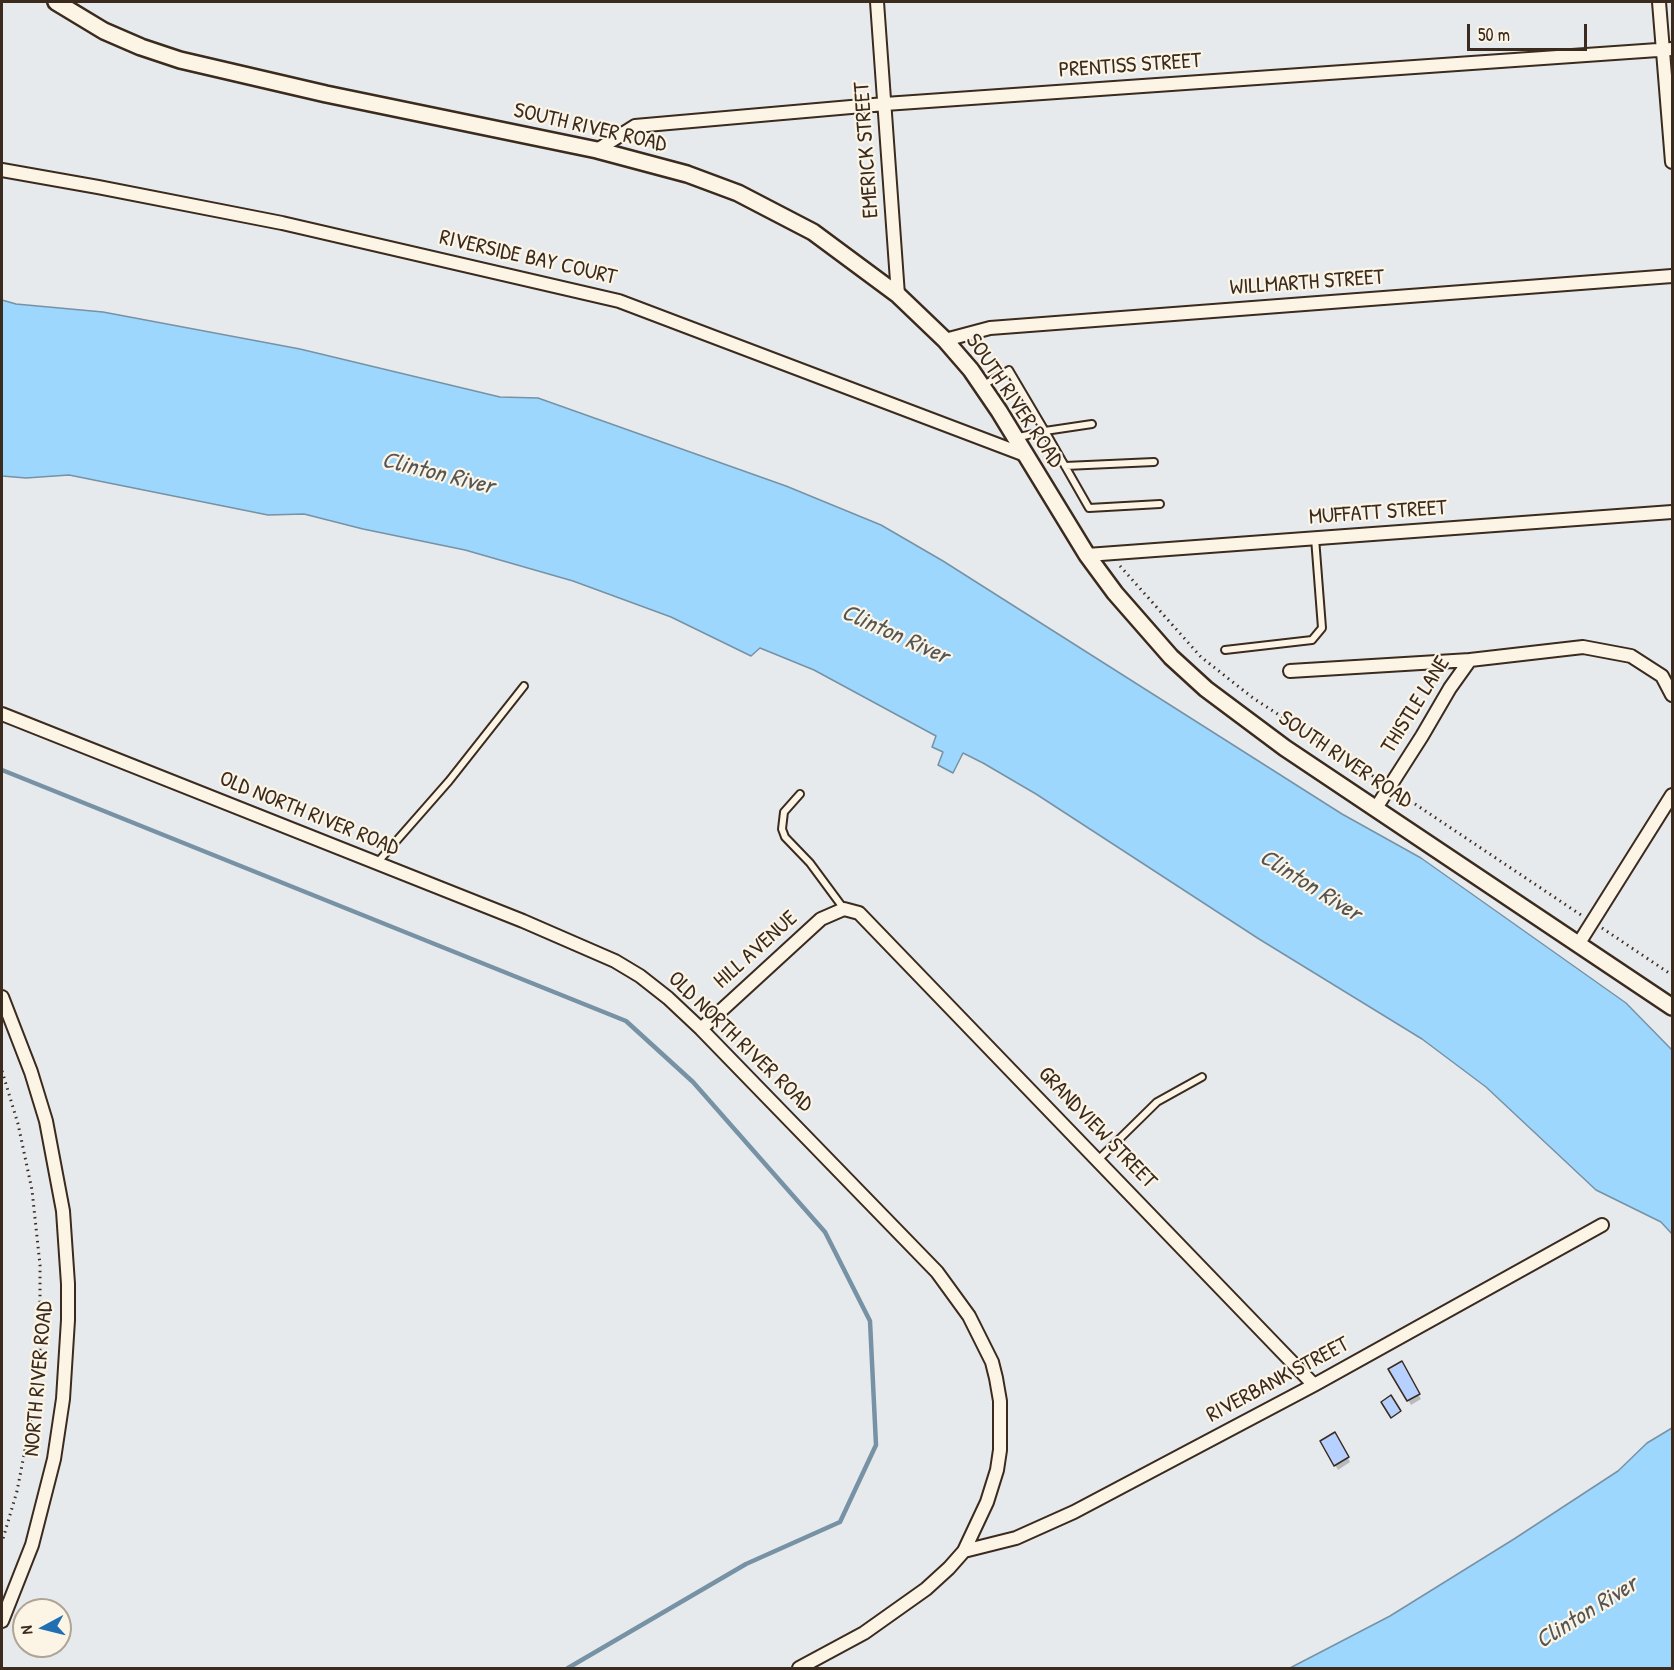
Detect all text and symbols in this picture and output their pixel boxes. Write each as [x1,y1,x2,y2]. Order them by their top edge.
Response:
scale bar [1470,12,1590,50]
text: 50 m [1478,22,1510,47]
street label: PRENTISS STREET [1058,48,1202,84]
street label: EMERICK STREET [849,81,885,219]
street label: SOUTH RIVER ROAD [511,98,669,158]
street label: RIVERSIDE BAY COURT [437,225,619,291]
street label: WILLMARTH STREET [1229,264,1385,302]
street label: SOUTH RIVER ROAD [960,329,1068,473]
water label: Clinton River [379,446,497,502]
street label: MUFFATT STREET [1308,495,1448,531]
water label: Clinton River [837,599,953,671]
street label: THISTLE LANE [1376,652,1456,758]
street label: SOUTH RIVER ROAD [1273,706,1417,814]
street label: OLD NORTH RIVER ROAD [215,766,403,862]
water label: Clinton River [1254,843,1366,929]
street label: HILL AVENUE [709,906,803,994]
street label: OLD NORTH RIVER ROAD [662,966,818,1118]
street label: GRANDVIEW STREET [1032,1061,1162,1195]
street label: NORTH RIVER ROAD [19,1301,59,1457]
street label: RIVERBANK STREET [1202,1331,1354,1429]
water label: Clinton River [1531,1570,1643,1656]
north arrow [12,1598,72,1658]
text: N [15,1624,38,1636]

